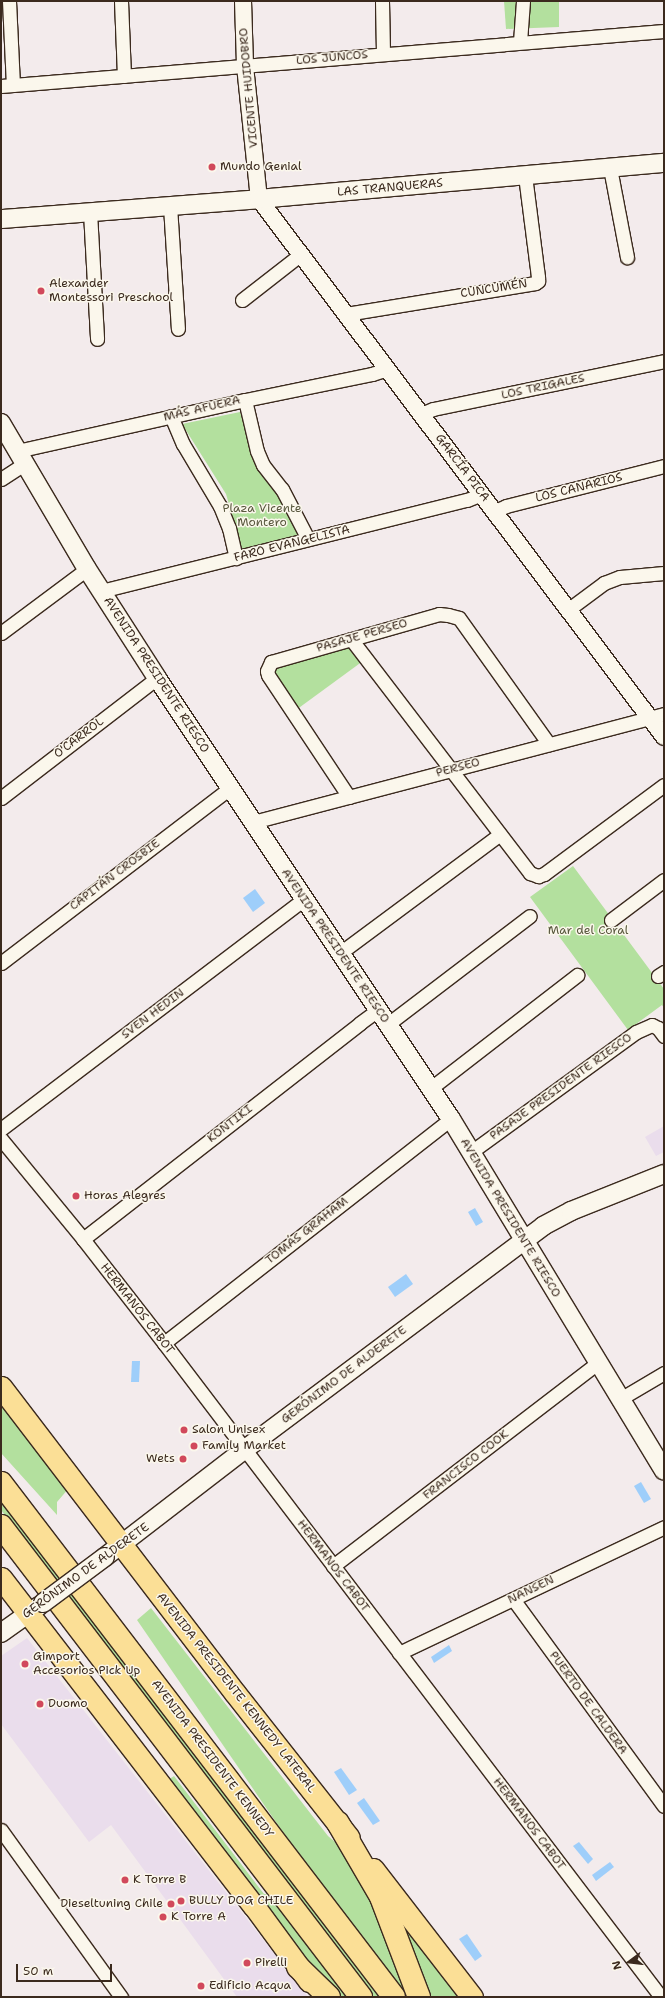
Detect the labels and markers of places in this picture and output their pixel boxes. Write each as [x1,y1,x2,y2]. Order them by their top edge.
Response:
place label: Mundo Genial [220,160,302,174]
marker: Mundo Genial [207,162,217,172]
place label: Alexander Montessori Preschool [49,277,173,305]
marker: Alexander Montessori Preschool [36,286,46,296]
place label: Horas Alegres [84,1189,166,1203]
marker: Horas Alegres [71,1191,81,1201]
place label: Salon Unisex [192,1423,265,1437]
marker: Salon Unisex [179,1425,189,1435]
place label: Family Market [202,1439,286,1453]
marker: Family Market [189,1441,199,1451]
place label: Wets [146,1452,175,1466]
marker: Wets [178,1454,188,1464]
place label: Gimport Accesorios Pick Up [33,1650,140,1678]
marker: Gimport Accesorios Pick Up [20,1659,30,1669]
place label: Duomo [48,1697,88,1711]
marker: Duomo [35,1699,45,1709]
place label: K Torre B [133,1873,186,1887]
marker: K Torre B [120,1875,130,1885]
place label: BULLY DOG CHILE [189,1894,293,1908]
marker: BULLY DOG CHILE [176,1896,186,1906]
place label: Dieseltuning Chile [60,1897,163,1911]
marker: Dieseltuning Chile [166,1899,176,1909]
place label: K Torre A [171,1910,226,1924]
marker: K Torre A [158,1912,168,1922]
place label: Pirelli [255,1956,287,1970]
marker: Pirelli [242,1958,252,1968]
place label: Edificio Acqua [209,1979,291,1993]
marker: Edificio Acqua [196,1981,206,1991]

